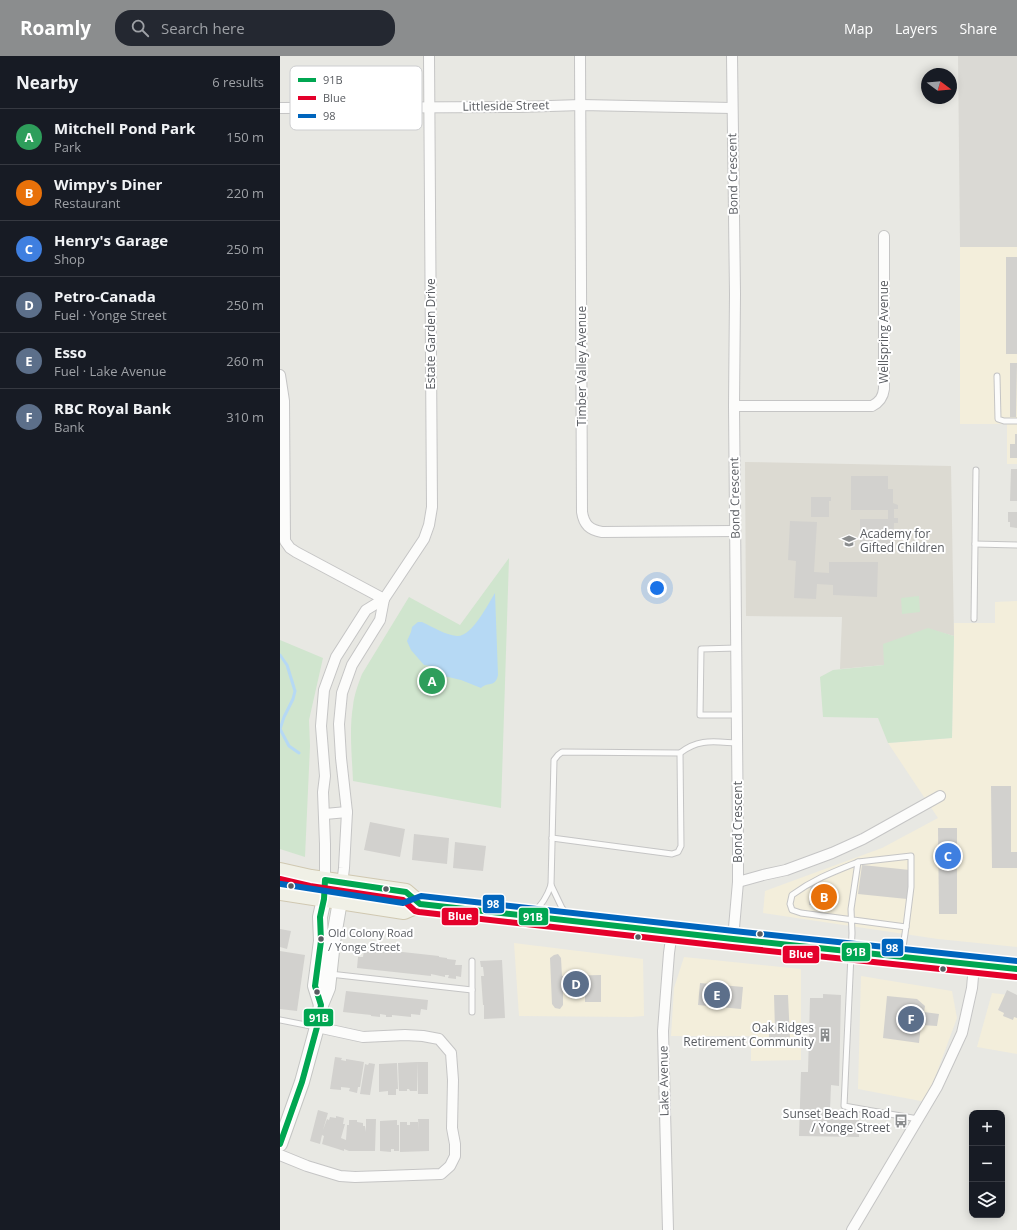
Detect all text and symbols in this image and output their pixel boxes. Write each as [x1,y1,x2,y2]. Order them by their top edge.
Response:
search box [115,10,395,46]
text: Roamly [20,15,91,41]
icon: search [129,17,151,39]
text: Search here [161,18,245,38]
text: Map [844,19,873,38]
text: Layers [895,19,937,38]
text: Share [959,19,997,38]
legend [290,66,422,130]
north arrow [921,68,957,104]
text: Nearby [16,71,78,94]
text: 91B [323,72,343,87]
text: 6 results [212,73,264,91]
text: Blue [323,90,346,105]
street label: Littleside Street [462,96,550,115]
text: 98 [323,108,336,123]
text: Mitchell Pond Park [54,118,195,138]
text: A [25,128,33,146]
text: 150 m [226,128,264,146]
street label: Bond Crescent [723,133,742,215]
text: Park [54,138,81,156]
text: Wimpy's Diner [54,174,162,194]
text: B [25,184,33,202]
text: 220 m [226,184,264,202]
text: Restaurant [54,194,121,212]
text: Henry's Garage [54,230,168,250]
text: C [25,240,33,258]
text: 250 m [226,240,264,258]
text: Shop [54,250,85,268]
street label: Estate Garden Drive [422,278,439,390]
street label: Wellspring Avenue [875,280,892,384]
text: Petro-Canada [54,286,156,306]
text: D [24,296,34,314]
text: 250 m [226,296,264,314]
text: Fuel · Yonge Street [54,306,167,324]
street label: Timber Valley Avenue [573,306,590,426]
text: Esso [54,342,87,362]
text: E [25,352,33,370]
text: 260 m [226,352,264,370]
text: Fuel · Lake Avenue [54,362,166,380]
text: RBC Royal Bank [54,398,171,418]
text: F [25,408,33,426]
text: 310 m [226,408,264,426]
text: Bank [54,418,84,436]
street label: Bond Crescent [725,457,744,539]
place label: Academy for Gifted Children [860,525,945,556]
school or university icon: Academy for Gifted Children [841,533,857,549]
your location [647,578,667,598]
pin: A [419,666,445,696]
street label: Bond Crescent [729,781,746,863]
pin: C [935,841,961,871]
unlabelled marker [286,881,296,891]
pin: B [811,882,837,912]
unlabelled marker [381,884,391,894]
line badge: 98 [482,894,505,914]
text: 98 [487,896,499,911]
line badge: Blue [441,907,479,926]
line badge: 91B [518,907,549,926]
text: Blue [448,908,473,923]
text: 91B [523,909,543,924]
place label: Old Colony Road / Yonge Street [328,925,413,954]
unlabelled marker [755,929,765,939]
unlabelled marker [633,932,643,942]
marker: Old Colony Road / Yonge Street [316,934,326,944]
line badge: 98 [881,938,904,957]
text: 98 [886,940,898,955]
line badge: 91B [841,942,871,962]
text: 91B [846,944,866,959]
line badge: Blue [782,945,820,964]
text: Blue [789,946,814,961]
unlabelled marker [938,964,948,974]
pin: D [563,969,589,999]
pin: E [704,980,730,1010]
unlabelled marker [312,987,322,997]
pin: F [898,1004,924,1034]
line badge: 91B [303,1008,334,1027]
text: 91B [309,1010,329,1025]
place label: Oak Ridges Retirement Community [683,1019,815,1050]
building icon: Oak Ridges Retirement Community [817,1027,833,1043]
street label: Lake Avenue [654,1045,673,1117]
place label: Sunset Beach Road / Yonge Street [783,1105,890,1136]
map controls [969,1110,1005,1218]
button: + [969,1110,1005,1146]
bus stop icon: Sunset Beach Road / Yonge Street [893,1113,909,1129]
button: − [969,1146,1005,1182]
button: layers [969,1182,1005,1218]

